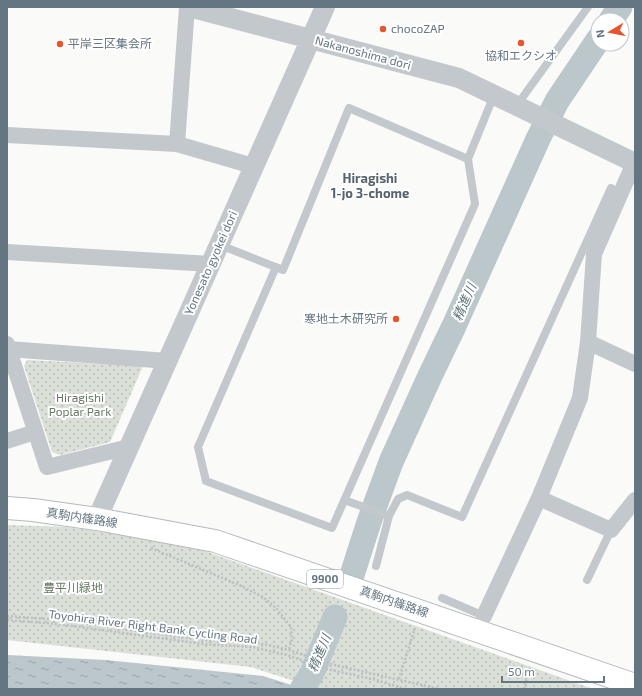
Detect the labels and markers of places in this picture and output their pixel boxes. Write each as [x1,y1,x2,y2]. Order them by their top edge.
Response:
place label: chocoZAP [391,21,445,35]
marker: chocoZAP [378,24,388,34]
place label: 平岸三区集会所 [68,36,152,50]
marker: 協和エクシオ [516,38,526,48]
marker: 平岸三区集会所 [55,39,65,49]
place label: 協和エクシオ [485,48,557,62]
place label: 寒地土木研究所 [304,311,388,325]
marker: 寒地土木研究所 [391,314,401,324]

